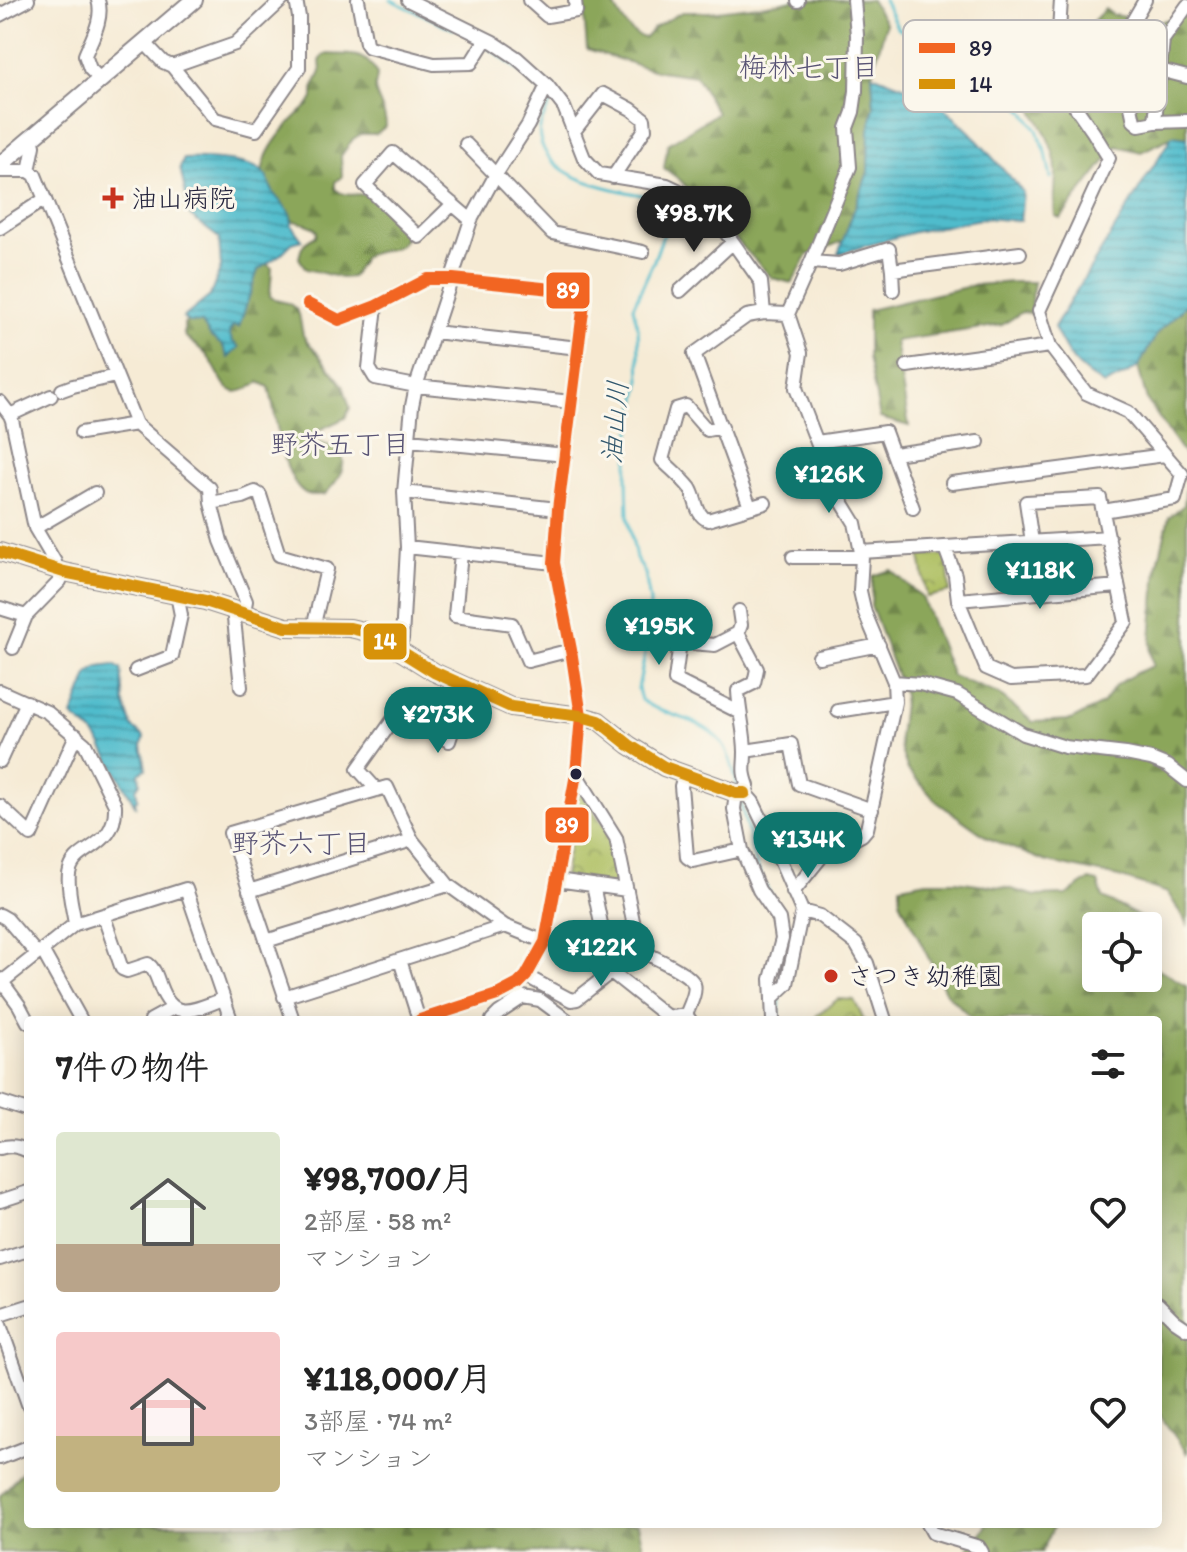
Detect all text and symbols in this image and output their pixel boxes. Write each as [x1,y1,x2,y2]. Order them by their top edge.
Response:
legend [903,20,1167,112]
text: 89 [969,35,993,62]
district label: 梅林七丁目 [739,50,879,84]
text: 14 [969,71,992,98]
place label: 油山病院 [131,182,235,214]
pin: ¥98.7K [629,186,759,254]
marker: 油山病院 [102,187,124,209]
text: ¥98.7K [655,196,733,228]
line badge: 89 [545,271,591,310]
text: 89 [556,277,580,304]
water label: 油山川 [593,379,635,465]
district label: 野芥五丁目 [270,427,410,461]
pin: ¥126K [773,447,885,515]
text: ¥126K [794,457,864,489]
pin: ¥118K [984,543,1096,611]
text: ¥118K [1005,553,1075,585]
pin: ¥195K [603,599,715,667]
text: ¥195K [624,609,694,641]
line badge: 14 [362,622,408,661]
text: 14 [373,628,397,655]
pin: ¥273K [382,687,494,755]
text: ¥273K [402,697,474,729]
unlabelled marker [568,766,584,782]
line badge: 89 [544,806,590,844]
text: 89 [555,812,579,839]
pin: ¥134K [752,812,864,880]
text: ¥134K [771,822,845,854]
district label: 野芥六丁目 [231,826,371,860]
map controls [1082,912,1162,992]
button: locate [1082,912,1162,992]
pin: ¥122K [545,920,657,988]
text: ¥122K [566,930,636,962]
place label: さつき幼稚園 [847,960,1003,992]
marker: さつき幼稚園 [822,967,840,985]
icon: filters [1086,1042,1130,1086]
text: 7件の物件 [56,1047,209,1088]
text: ¥98,700/月 [304,1158,475,1199]
icon: home [120,1164,216,1260]
icon: heart [1086,1190,1130,1234]
text: 2部屋 · 58 m² [304,1205,451,1237]
text: マンション [304,1242,433,1274]
text: ¥118,000/月 [304,1358,492,1399]
icon: home [120,1364,216,1460]
icon: heart [1086,1390,1130,1434]
text: 3部屋 · 74 m² [304,1405,452,1437]
text: マンション [304,1442,433,1474]

